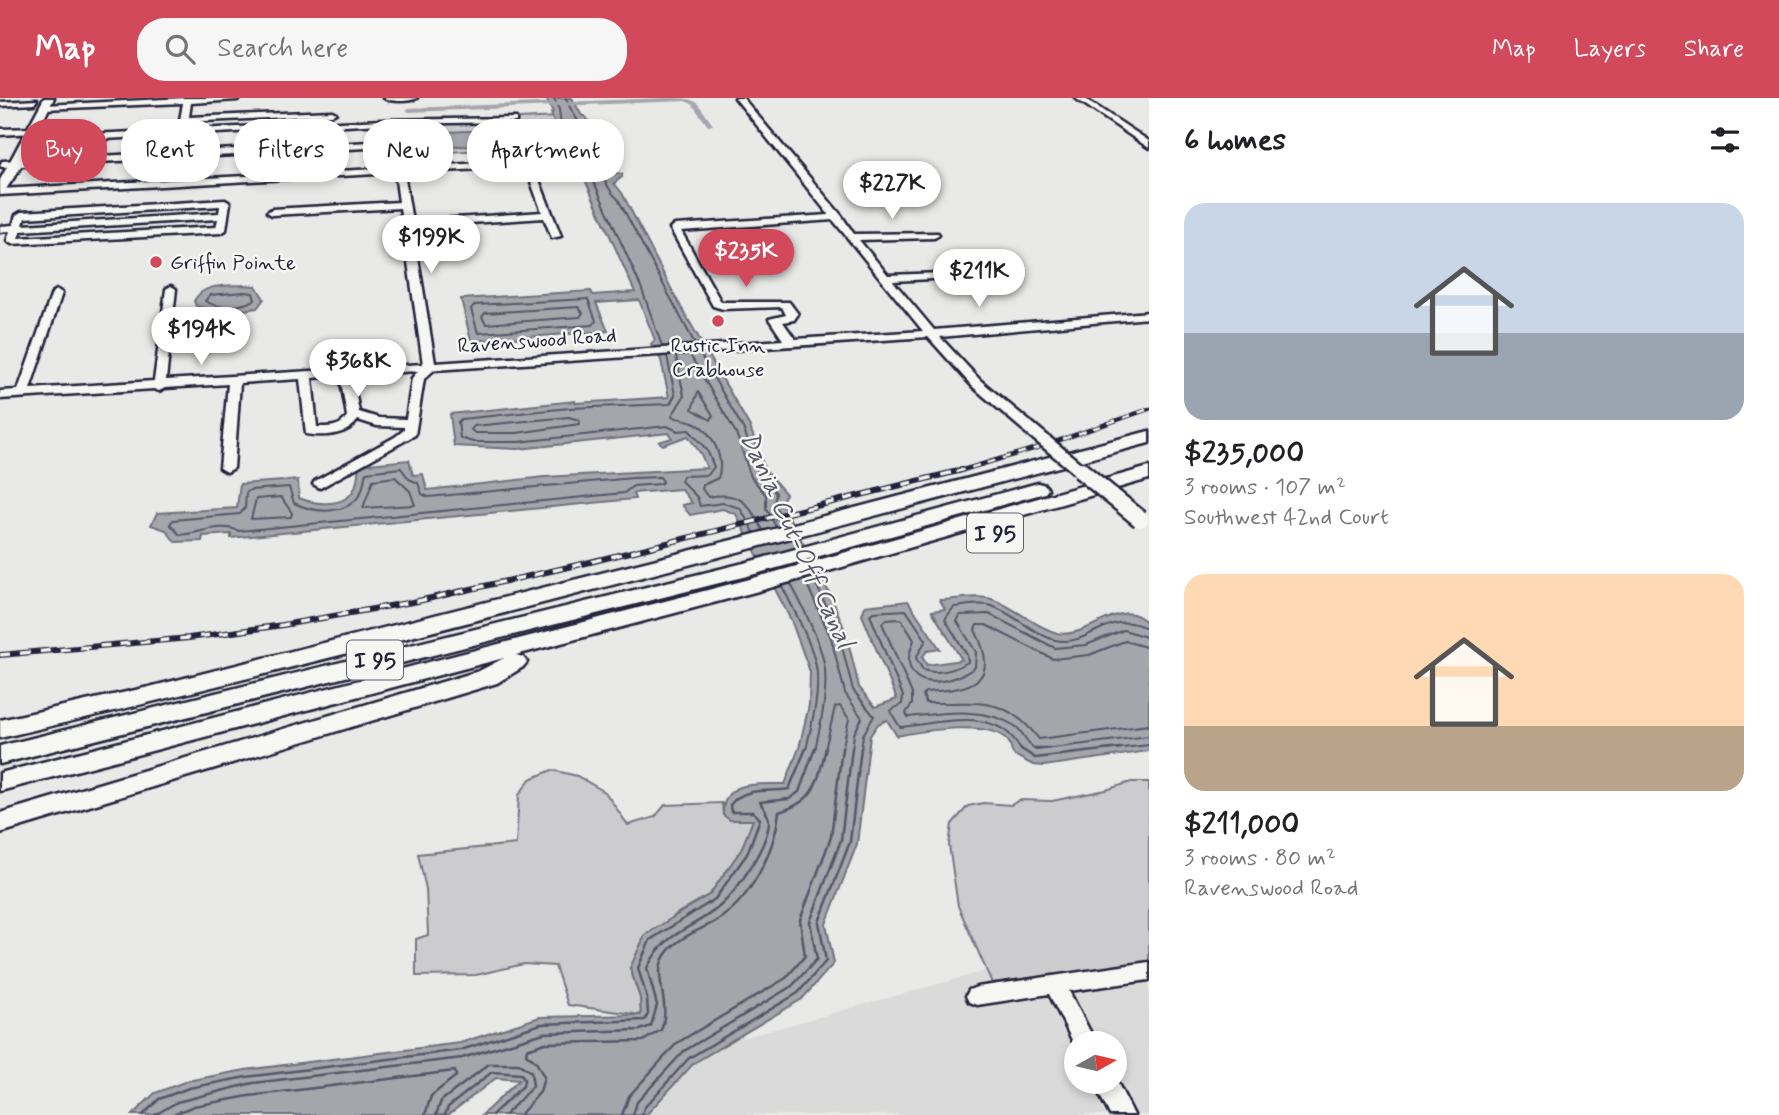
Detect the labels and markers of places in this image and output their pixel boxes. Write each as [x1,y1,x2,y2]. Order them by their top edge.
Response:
pin: $227K [843,162,941,221]
pin: $199K [382,216,480,275]
pin: $235K [697,230,795,289]
place label: Griffin Pointe [170,249,296,277]
pin: $211K [930,250,1028,309]
marker: Griffin Pointe [148,254,164,270]
pin: $194K [152,308,250,367]
marker: Rustic Inn Crabhouse [710,313,726,329]
place label: Rustic Inn Crabhouse [671,332,766,384]
pin: $368K [309,340,407,399]

